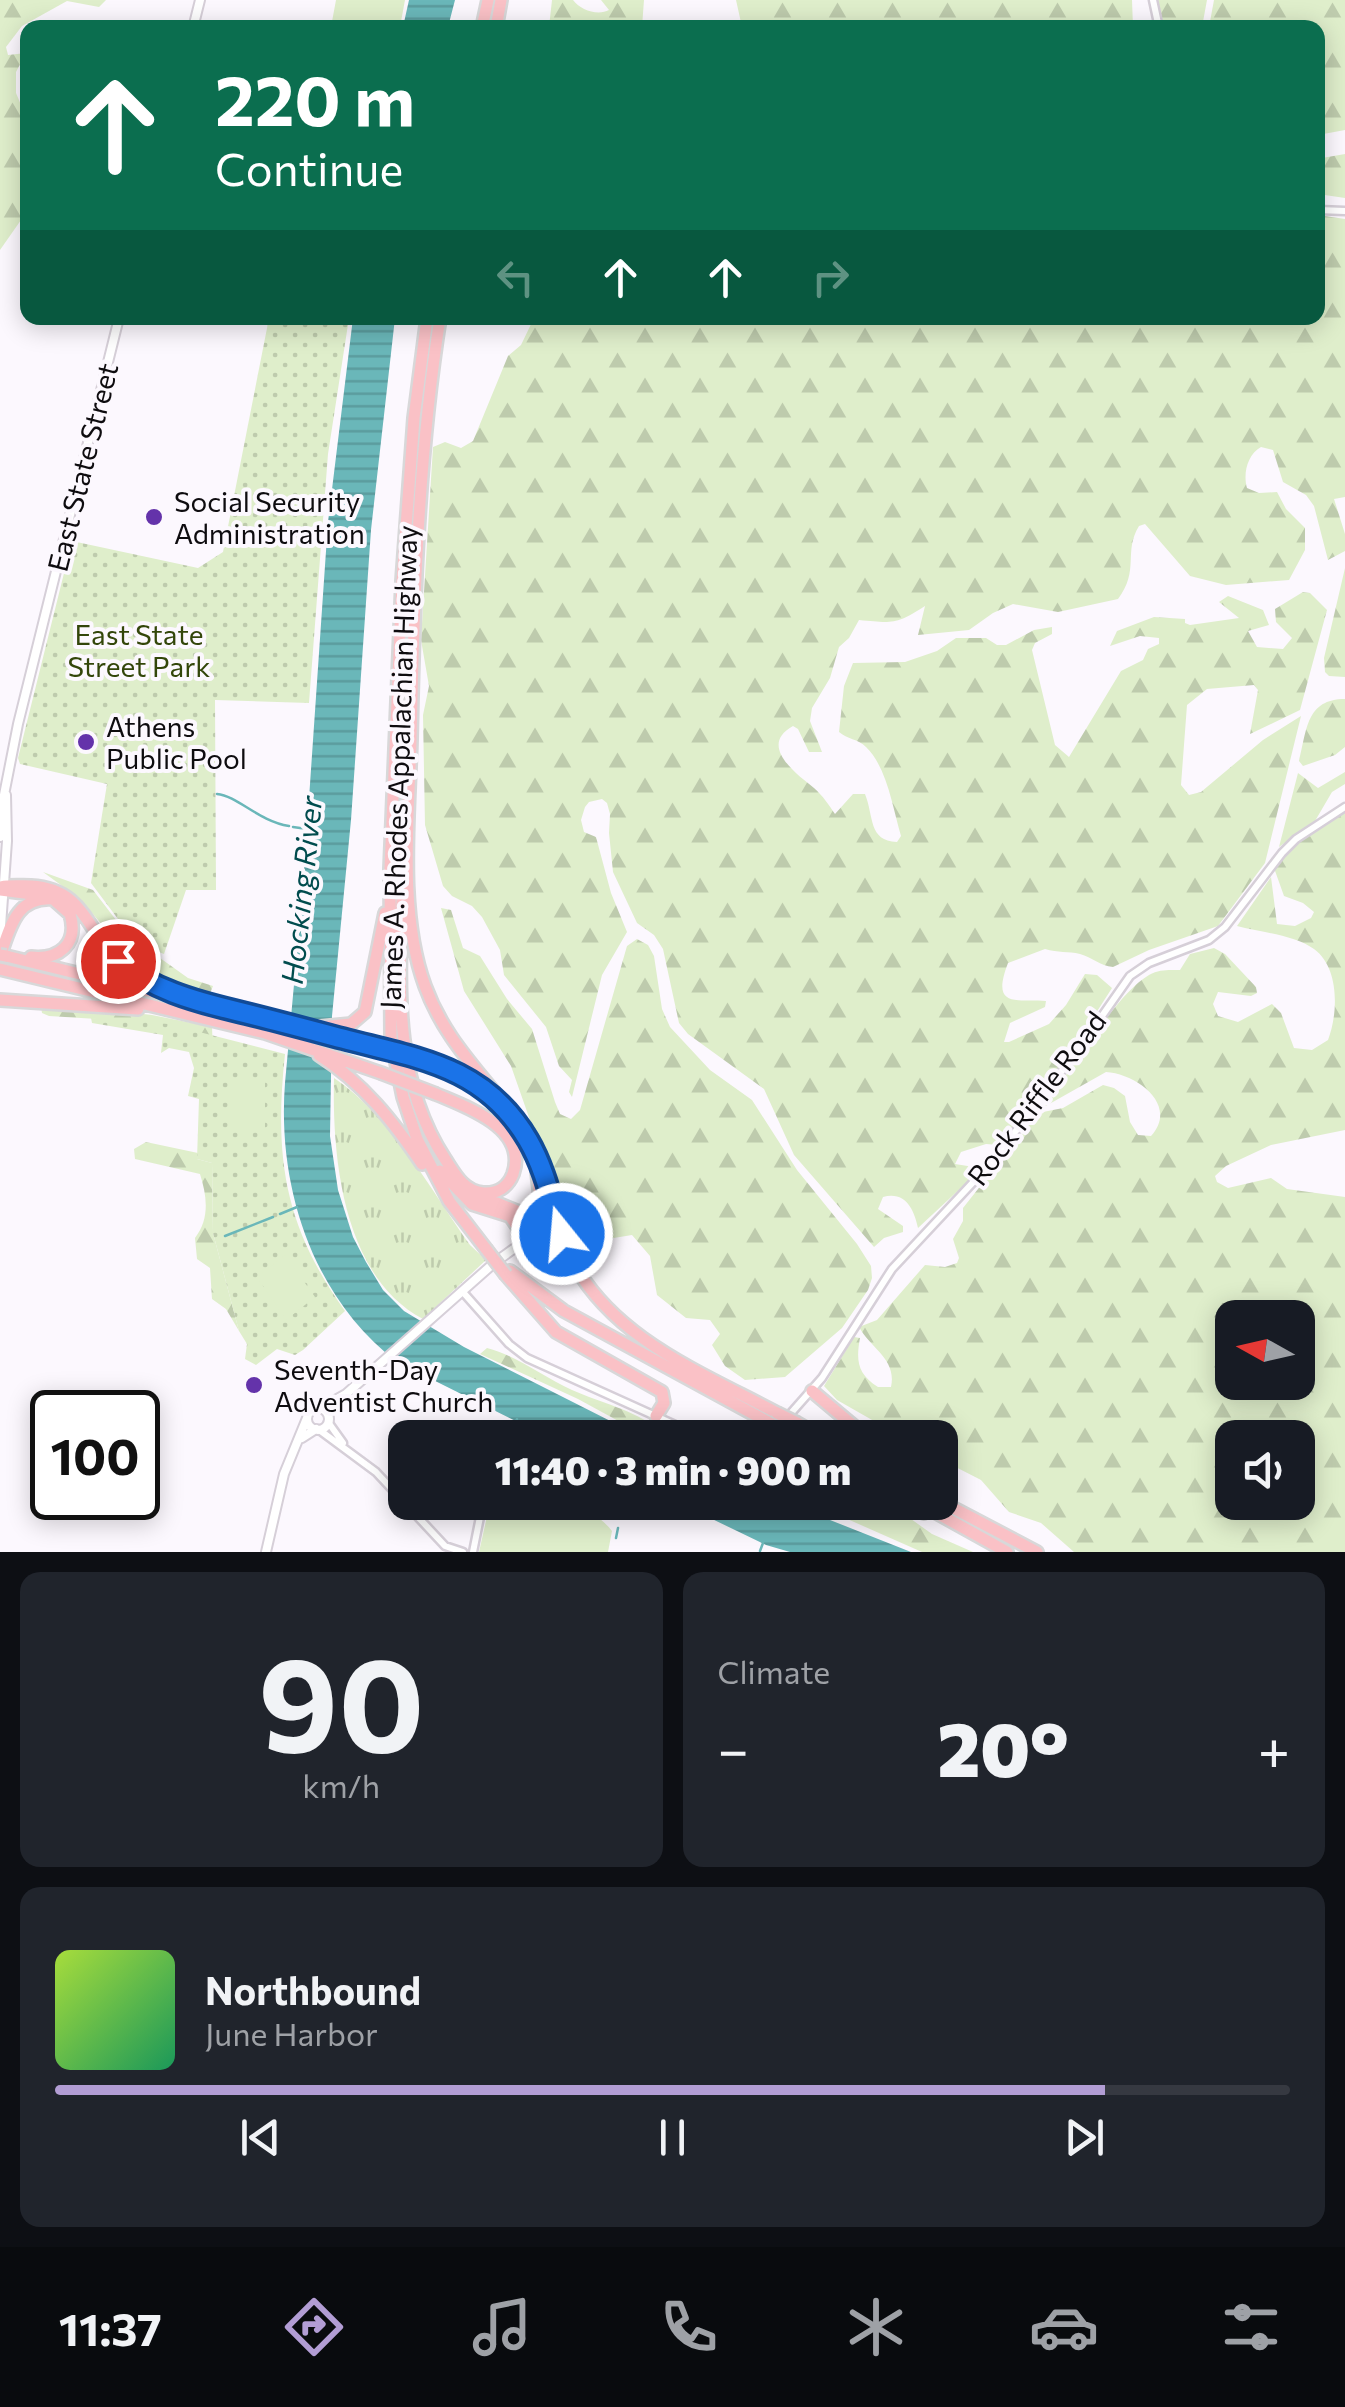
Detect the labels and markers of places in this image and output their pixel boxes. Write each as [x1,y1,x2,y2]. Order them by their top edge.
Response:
place label: Social Security Administration [174,484,365,550]
marker: Social Security Administration [143,506,165,528]
place label: Athens Public Pool [106,709,247,775]
marker: Athens Public Pool [75,731,97,753]
pin [76,919,161,1004]
place label: Seventh-Day Adventist Church [274,1352,493,1418]
marker: Seventh-Day Adventist Church [243,1374,265,1396]

